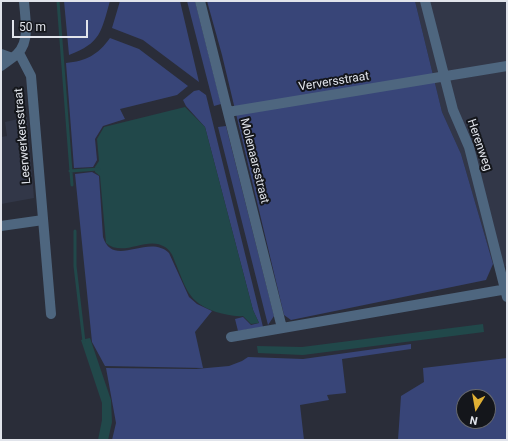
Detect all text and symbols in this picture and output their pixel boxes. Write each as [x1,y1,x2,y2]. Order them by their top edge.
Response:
scale bar [14,12,90,38]
text: 50 m [19,20,46,34]
street label: Verversstraat [298,69,370,95]
street label: Leerwerkersstraat [12,87,34,185]
street label: Molenaarsstraat [236,117,272,205]
street label: Herenweg [463,117,495,173]
north arrow [456,389,496,429]
text: N [469,413,479,427]

